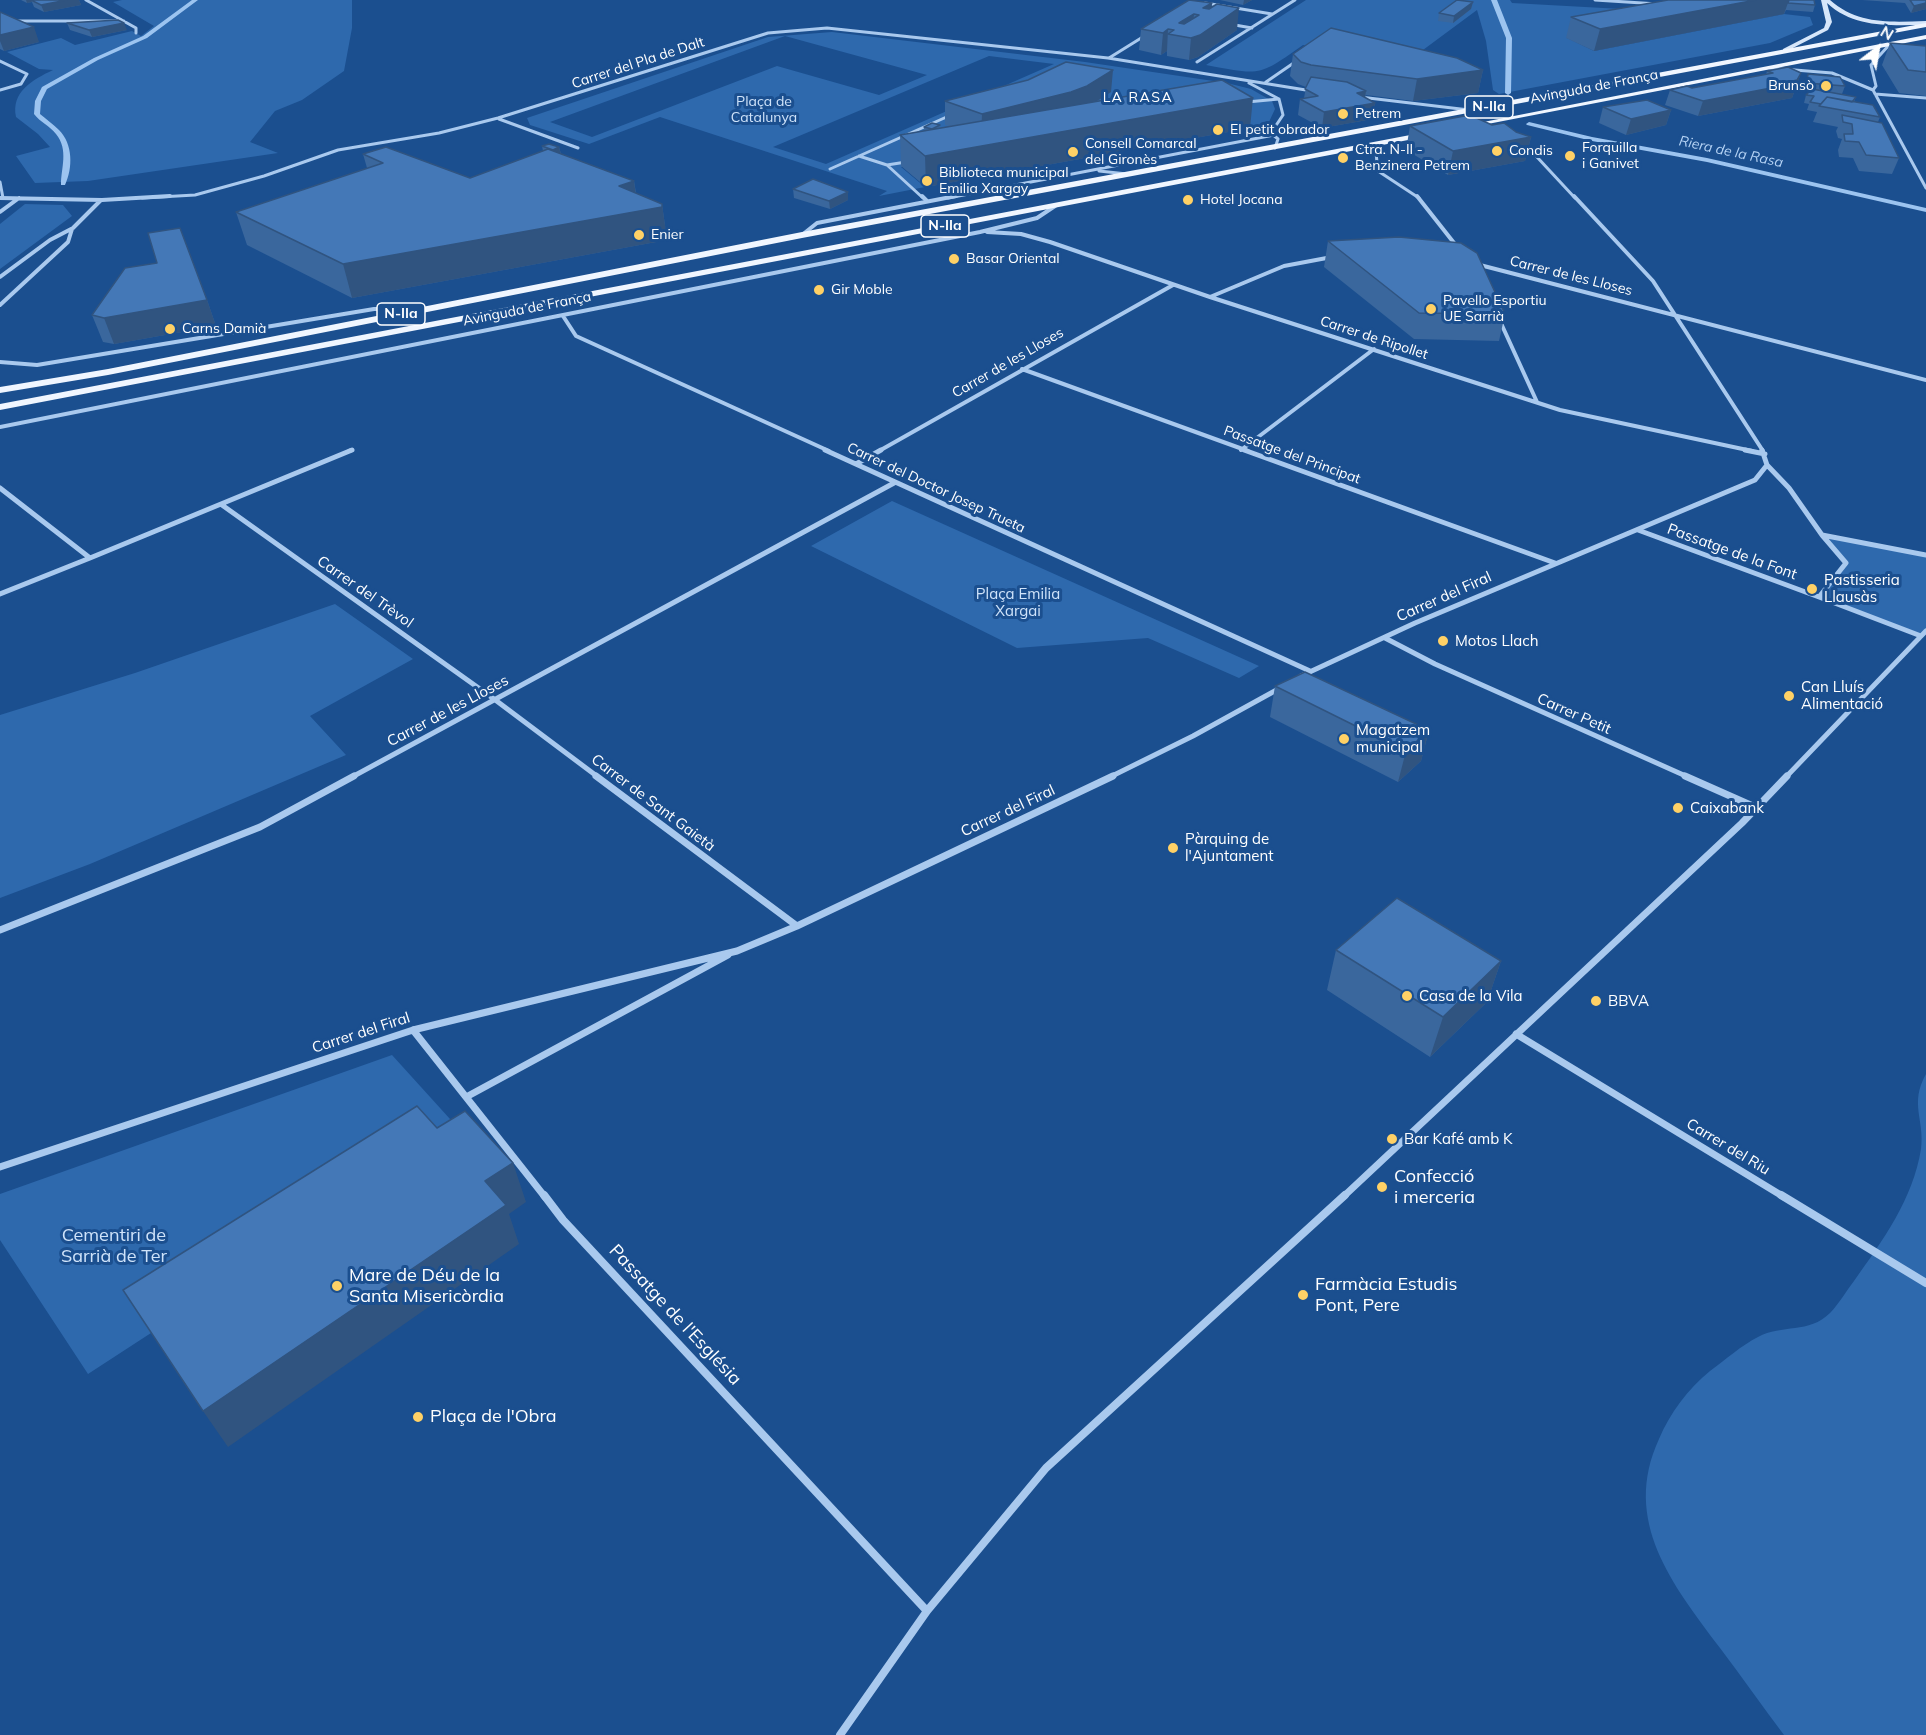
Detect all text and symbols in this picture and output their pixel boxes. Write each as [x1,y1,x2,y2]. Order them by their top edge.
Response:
north arrow [1848,18,1908,78]
text: N [1877,21,1898,44]
street label: Carrer del Pla de Dalt [570,34,706,92]
street label: Avinguda de França [1529,66,1659,108]
place label: Brunsò [1768,78,1814,94]
marker: Brunsò [1819,79,1833,93]
district label: LA RASA [1103,90,1173,106]
park label: Plaça de Catalunya [731,94,797,126]
road number: N-IIa [1465,96,1513,118]
place label: Petrem [1355,106,1401,122]
marker: Petrem [1336,107,1350,121]
place label: El petit obrador [1230,122,1329,138]
marker: El petit obrador [1211,123,1225,137]
water label: Riera de la Rasa [1677,133,1785,171]
place label: Consell Comarcal del Gironès [1085,136,1197,168]
place label: Forquilla i Ganivet [1582,140,1639,172]
place label: Ctra. N-II - Benzinera Petrem [1355,142,1470,174]
place label: Condis [1509,143,1553,159]
marker: Condis [1490,144,1504,158]
marker: Consell Comarcal del Gironès [1066,145,1080,159]
marker: Forquilla i Ganivet [1563,149,1577,163]
marker: Ctra. N-II - Benzinera Petrem [1336,151,1350,165]
place label: Biblioteca municipal Emilia Xargay [939,165,1069,198]
marker: Biblioteca municipal Emilia Xargay [920,174,934,188]
place label: Hotel Jocana [1200,192,1283,208]
marker: Hotel Jocana [1181,193,1195,207]
road number: N-IIa [921,215,969,237]
place label: Enier [651,227,683,243]
marker: Enier [632,228,646,242]
place label: Basar Oriental [966,251,1060,267]
marker: Basar Oriental [947,252,961,266]
street label: Carrer de les Lloses [1508,253,1634,299]
place label: Gir Moble [831,282,893,298]
marker: Gir Moble [812,283,826,297]
street label: Avinguda de França [462,288,592,330]
place label: Pavello Esportiu UE Sarrià [1443,293,1547,326]
marker: Pavello Esportiu UE Sarrià [1424,302,1438,316]
road number: N-IIa [377,303,425,325]
street label: Carrer de Ripollet [1318,313,1430,363]
place label: Carns Damià [182,321,267,337]
marker: Carns Damià [163,322,177,336]
street label: Carrer de les Lloses [949,324,1067,402]
street label: Passatge del Principat [1221,422,1363,488]
street label: Carrer del Doctor Josep Trueta [844,439,1028,537]
street label: Passatge de la Font [1665,520,1799,584]
street label: Carrer del Trèvol [313,552,417,632]
street label: Carrer del Firal [1394,568,1494,626]
place label: Pastisseria Llausàs [1824,571,1900,606]
marker: Pastisseria Llausàs [1805,582,1819,596]
park label: Plaça Emilia Xargai [976,585,1060,620]
place label: Motos Llach [1455,632,1538,650]
marker: Motos Llach [1436,634,1450,648]
street label: Carrer de les Lloses [384,671,512,751]
place label: Can Lluís Alimentació [1801,678,1883,713]
marker: Can Lluís Alimentació [1782,689,1796,703]
street label: Carrer Petit [1534,690,1614,738]
place label: Magatzem municipal [1356,721,1430,756]
marker: Magatzem municipal [1337,732,1351,746]
street label: Carrer de Sant Gaietà [587,750,719,856]
street label: Carrer del Firal [958,781,1058,841]
place label: Caixabank [1690,799,1764,817]
marker: Caixabank [1671,801,1685,815]
place label: Pàrquing de l'Ajuntament [1185,830,1274,865]
marker: Pàrquing de l'Ajuntament [1166,841,1180,855]
place label: Casa de la Vila [1419,987,1523,1005]
marker: Casa de la Vila [1400,989,1414,1003]
place label: BBVA [1608,992,1649,1010]
marker: BBVA [1589,994,1603,1008]
street label: Carrer del Firal [310,1009,412,1057]
street label: Carrer del Riu [1683,1115,1773,1179]
place label: Bar Kafé amb K [1404,1130,1513,1148]
marker: Bar Kafé amb K [1385,1132,1399,1146]
place label: Confecció i merceria [1394,1166,1475,1208]
marker: Confecció i merceria [1375,1180,1389,1194]
park label: Cementiri de Sarrià de Ter [61,1225,167,1268]
street label: Passatge de l'Església [604,1240,746,1390]
place label: Mare de Déu de la Santa Misericòrdia [349,1265,504,1308]
place label: Farmàcia Estudis Pont, Pere [1315,1274,1457,1316]
marker: Mare de Déu de la Santa Misericòrdia [330,1279,344,1293]
marker: Farmàcia Estudis Pont, Pere [1296,1288,1310,1302]
place label: Plaça de l'Obra [430,1406,557,1428]
marker: Plaça de l'Obra [411,1410,425,1424]

